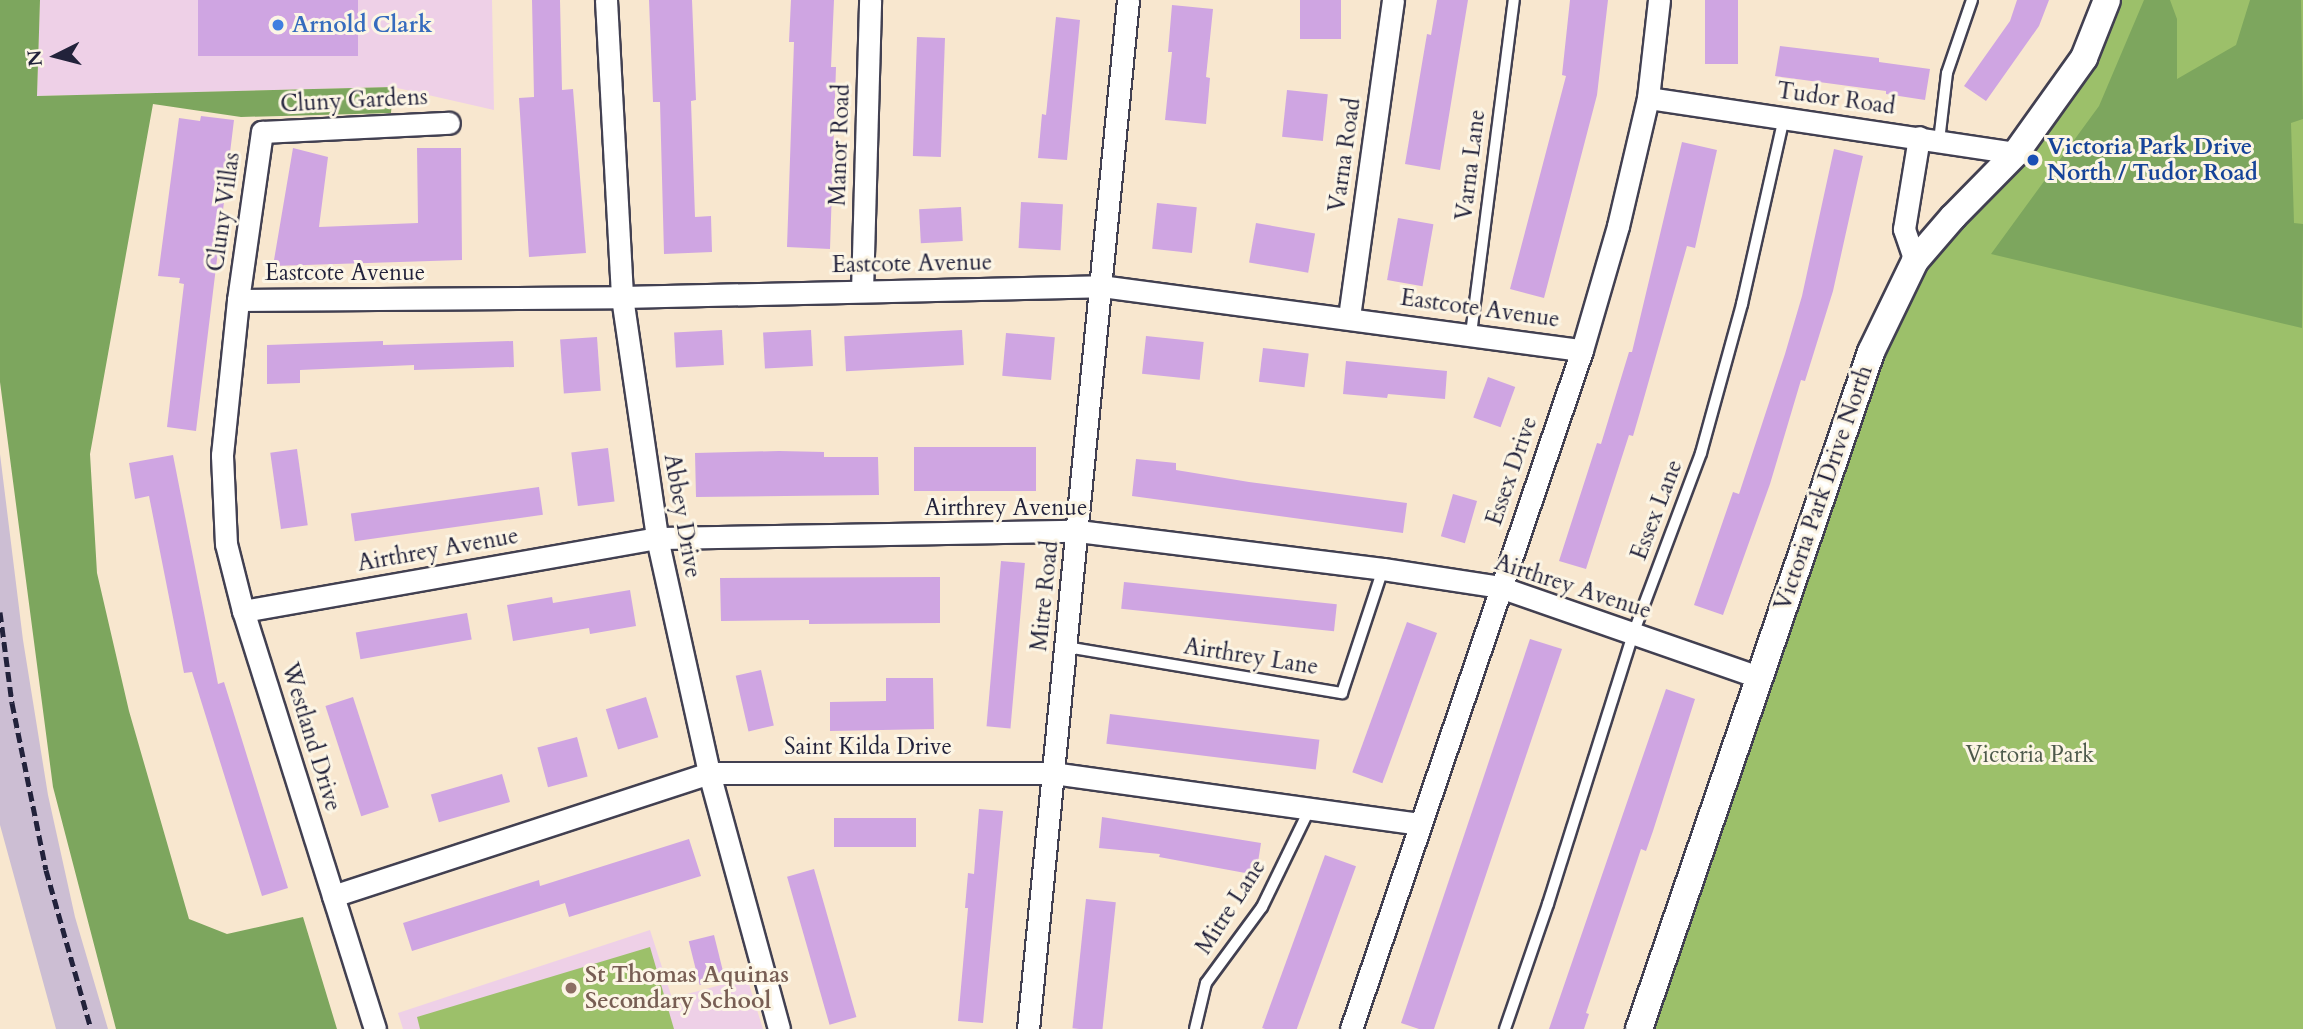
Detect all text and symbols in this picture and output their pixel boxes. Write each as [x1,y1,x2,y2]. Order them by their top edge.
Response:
place label: Arnold Clark [292,11,432,39]
marker: Arnold Clark [270,17,286,33]
north arrow [21,21,91,91]
text: N [21,49,49,68]
street label: Tudor Road [1775,77,1897,121]
street label: Cluny Gardens [280,83,428,119]
street label: Manor Road [824,83,856,207]
street label: Varna Road [1323,96,1367,214]
street label: Varna Lane [1450,108,1492,222]
place label: Victoria Park Drive North / Tudor Road [2047,133,2258,187]
street label: Cluny Villas [202,151,246,273]
marker: Victoria Park Drive North / Tudor Road [2025,152,2041,168]
street label: Eastcote Avenue [832,249,992,279]
street label: Eastcote Avenue [265,259,425,287]
street label: Eastcote Avenue [1399,284,1561,334]
street label: Victoria Park Drive North [1769,362,1879,614]
street label: Essex Drive [1481,413,1543,529]
street label: Abbey Drive [658,452,706,580]
street label: Essex Lane [1625,456,1689,564]
street label: Airthrey Avenue [925,494,1087,522]
street label: Airthrey Avenue [355,522,521,578]
street label: Mitre Road [1025,539,1065,653]
street label: Airthrey Avenue [1491,549,1655,625]
street label: Airthrey Lane [1182,633,1320,681]
street label: Westland Drive [275,659,347,815]
street label: Saint Kilda Drive [784,733,952,761]
park label: Victoria Park [1966,741,2094,769]
street label: Mitre Lane [1190,854,1272,960]
place label: St Thomas Aquinas Secondary School [585,961,789,1015]
marker: St Thomas Aquinas Secondary School [563,980,579,996]

